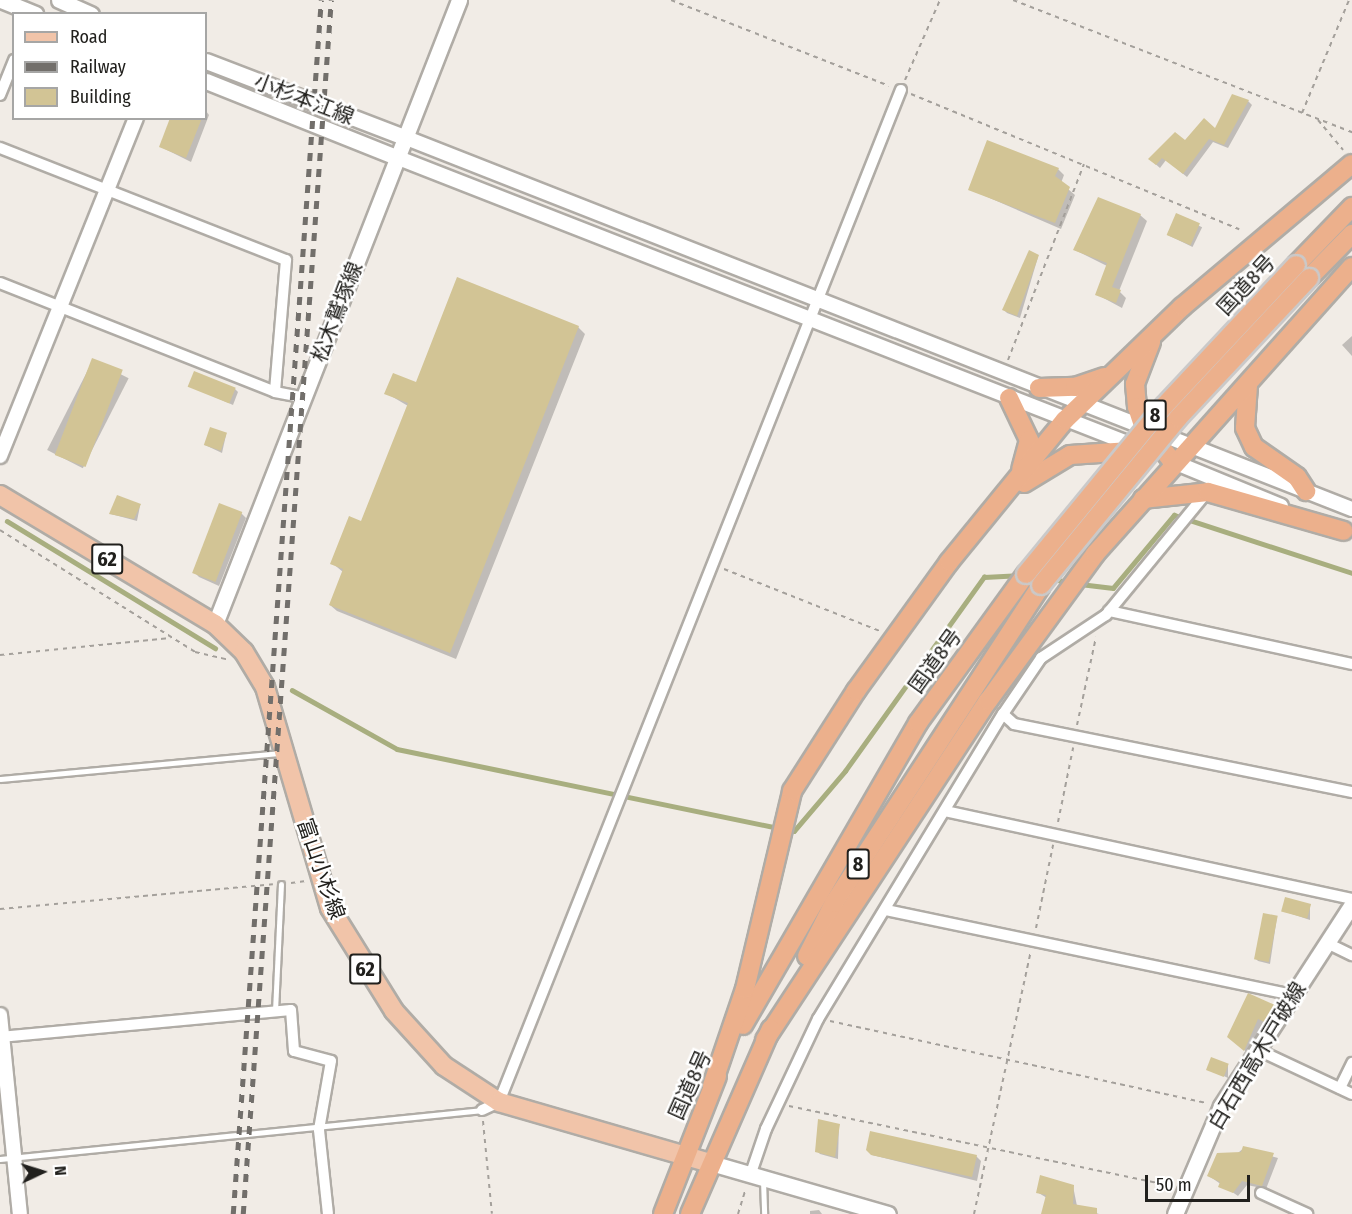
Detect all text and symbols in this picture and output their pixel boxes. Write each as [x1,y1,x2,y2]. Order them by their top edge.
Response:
legend [12,12,207,120]
text: Road [70,26,107,48]
text: Railway [70,56,126,78]
street label: 小杉本江線 [250,68,358,130]
text: Building [70,86,131,108]
street label: 国道8号 [1212,250,1280,320]
street label: 松木鷲塚線 [306,258,368,366]
road number: 8 [1143,398,1167,432]
road number: 62 [90,542,124,576]
street label: 国道8号 [903,624,967,698]
street label: 富山小杉線 [292,815,350,923]
road number: 8 [846,847,870,881]
road number: 62 [348,952,382,986]
street label: 白石西高木戸破線 [1203,978,1311,1134]
street label: 国道8号 [664,1046,716,1124]
north arrow [12,1142,72,1202]
scale bar [1148,1163,1253,1201]
text: N [51,1165,70,1176]
text: 50 m [1156,1174,1192,1196]

